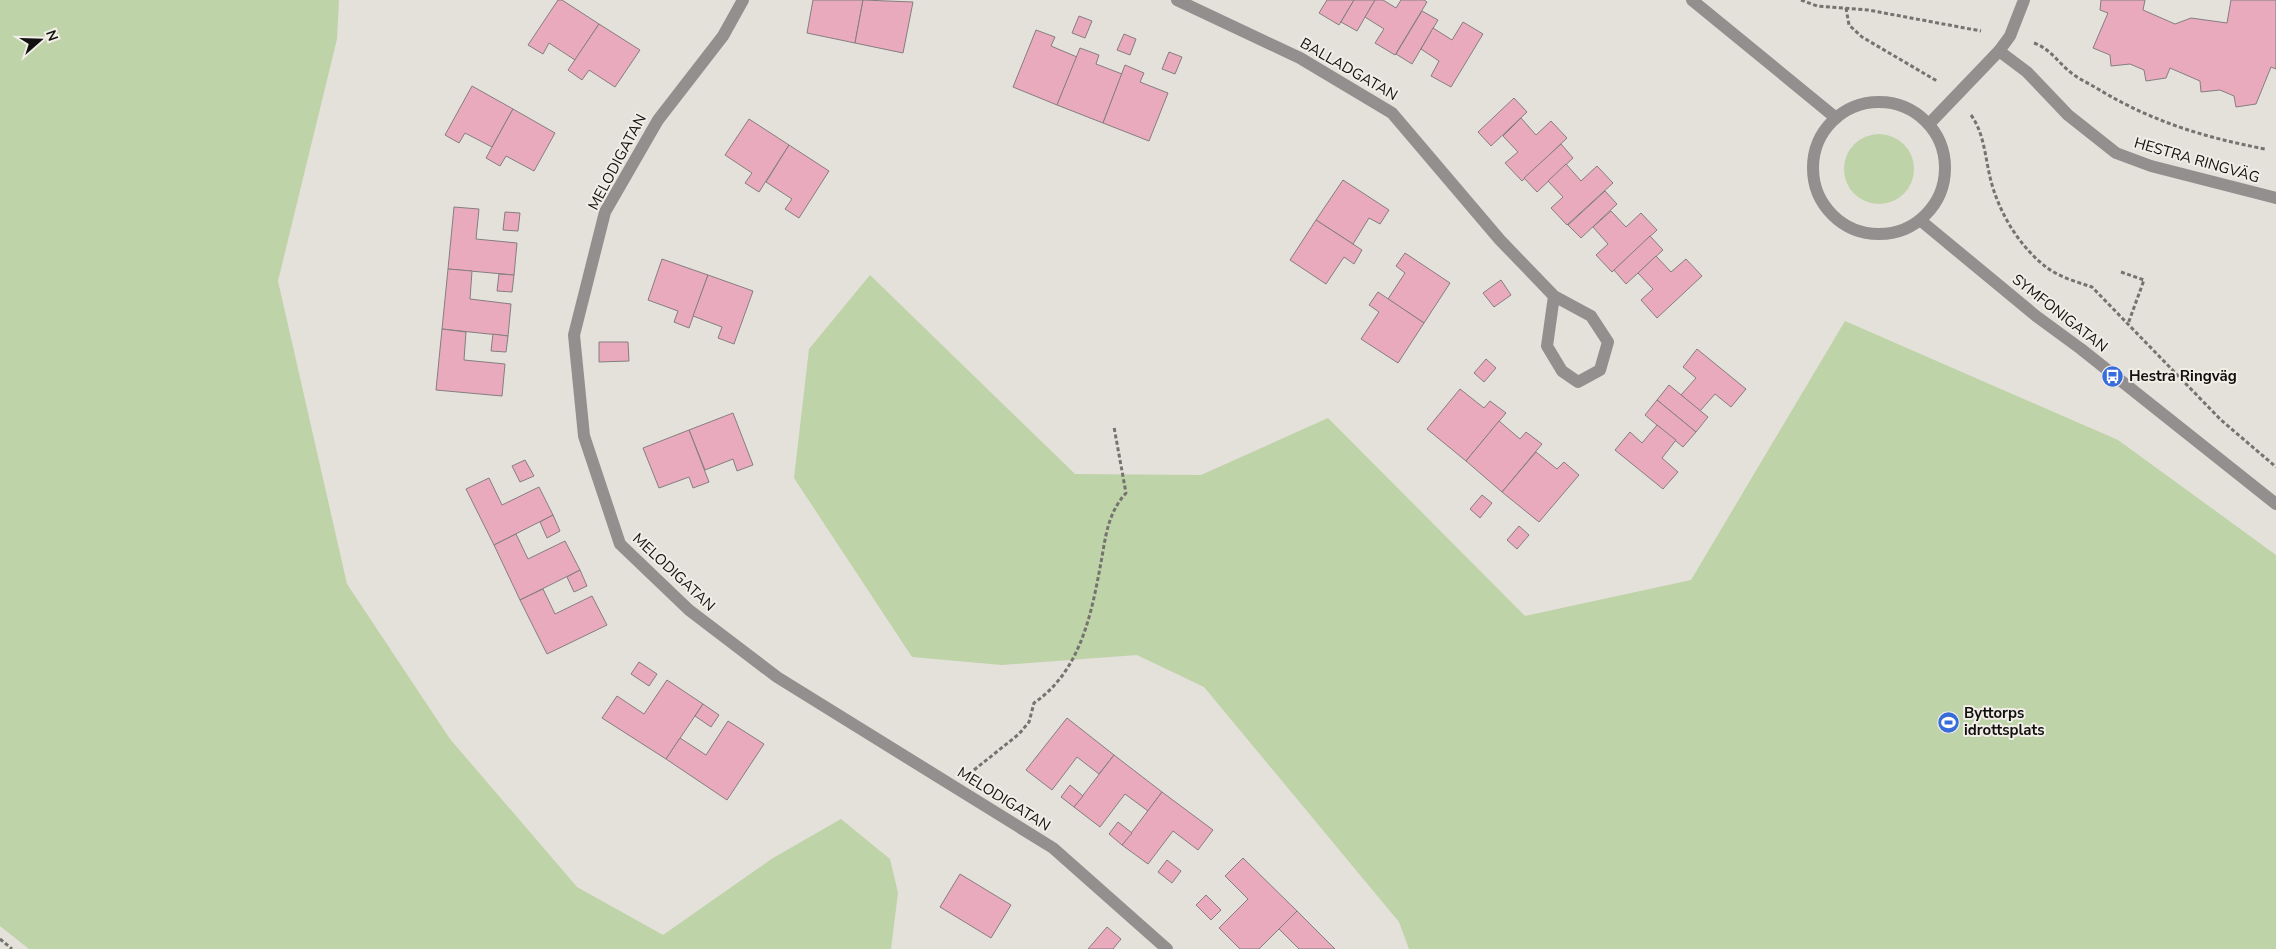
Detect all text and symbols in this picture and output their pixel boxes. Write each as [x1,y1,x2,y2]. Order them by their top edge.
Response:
north arrow [15,15,65,65]
text: N [41,28,62,44]
street label: BALLADGATAN [1297,33,1401,105]
street label: MELODIGATAN [583,110,651,214]
street label: HESTRA RINGVÄG [2132,133,2262,187]
street label: SYMFONIGATAN [2008,269,2112,357]
bus stop icon: Hestra Ringväg [2101,364,2125,388]
place label: Hestra Ringväg [2129,366,2237,386]
street label: MELODIGATAN [628,528,720,616]
place label: Byttorps idrottsplats [1964,703,2045,740]
sports icon: Byttorps idrottsplats [1936,710,1960,734]
street label: MELODIGATAN [954,762,1054,836]

